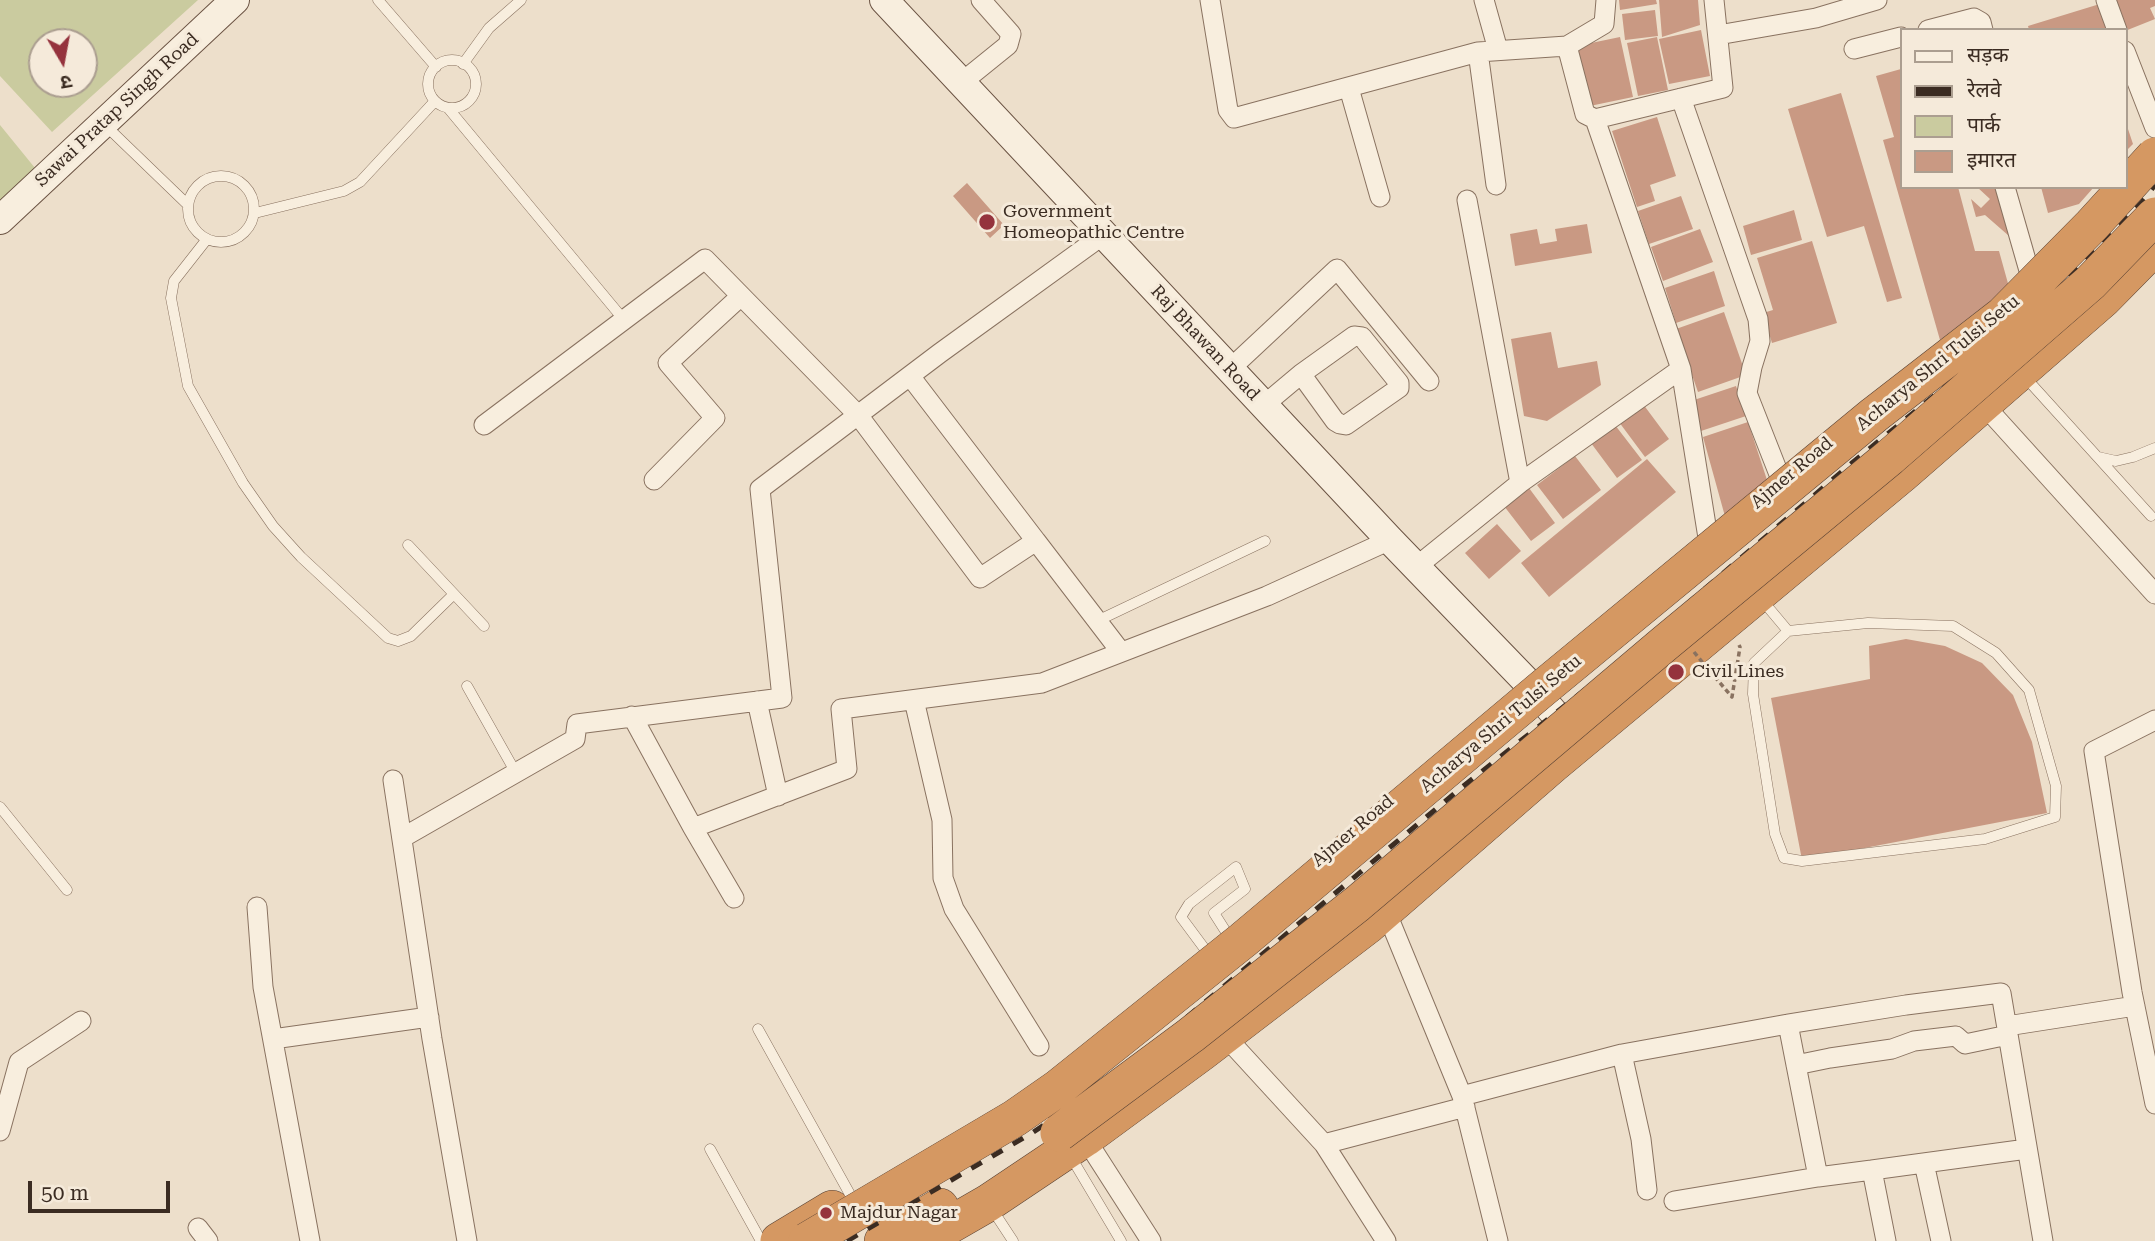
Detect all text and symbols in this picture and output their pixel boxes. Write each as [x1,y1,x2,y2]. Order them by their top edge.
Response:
north arrow [28,28,98,98]
legend [1899,28,2127,189]
street label: Sawai Pratap Singh Road [31,29,203,191]
text: सड़क [1967,43,2009,67]
text: उ [59,70,74,94]
text: रेलवे [1967,78,2002,102]
text: पार्क [1967,113,2001,137]
text: इमारत [1967,148,2016,172]
place label: Government Homeopathic Centre [1003,201,1184,244]
marker: Government Homeopathic Centre [977,212,997,232]
street label: Raj Bhawan Road [1146,281,1264,405]
street label: Acharya Shri Tulsi Setu [1852,291,2024,435]
street label: Ajmer Road [1747,432,1837,514]
street label: Acharya Shri Tulsi Setu [1416,650,1586,798]
place label: Civil Lines [1692,661,1784,683]
marker: Civil Lines [1666,662,1686,682]
street label: Ajmer Road [1308,790,1398,872]
scale bar [32,1168,173,1212]
text: 50 m [41,1181,89,1205]
place label: Majdur Nagar [840,1202,958,1224]
marker: Majdur Nagar [818,1205,834,1221]

